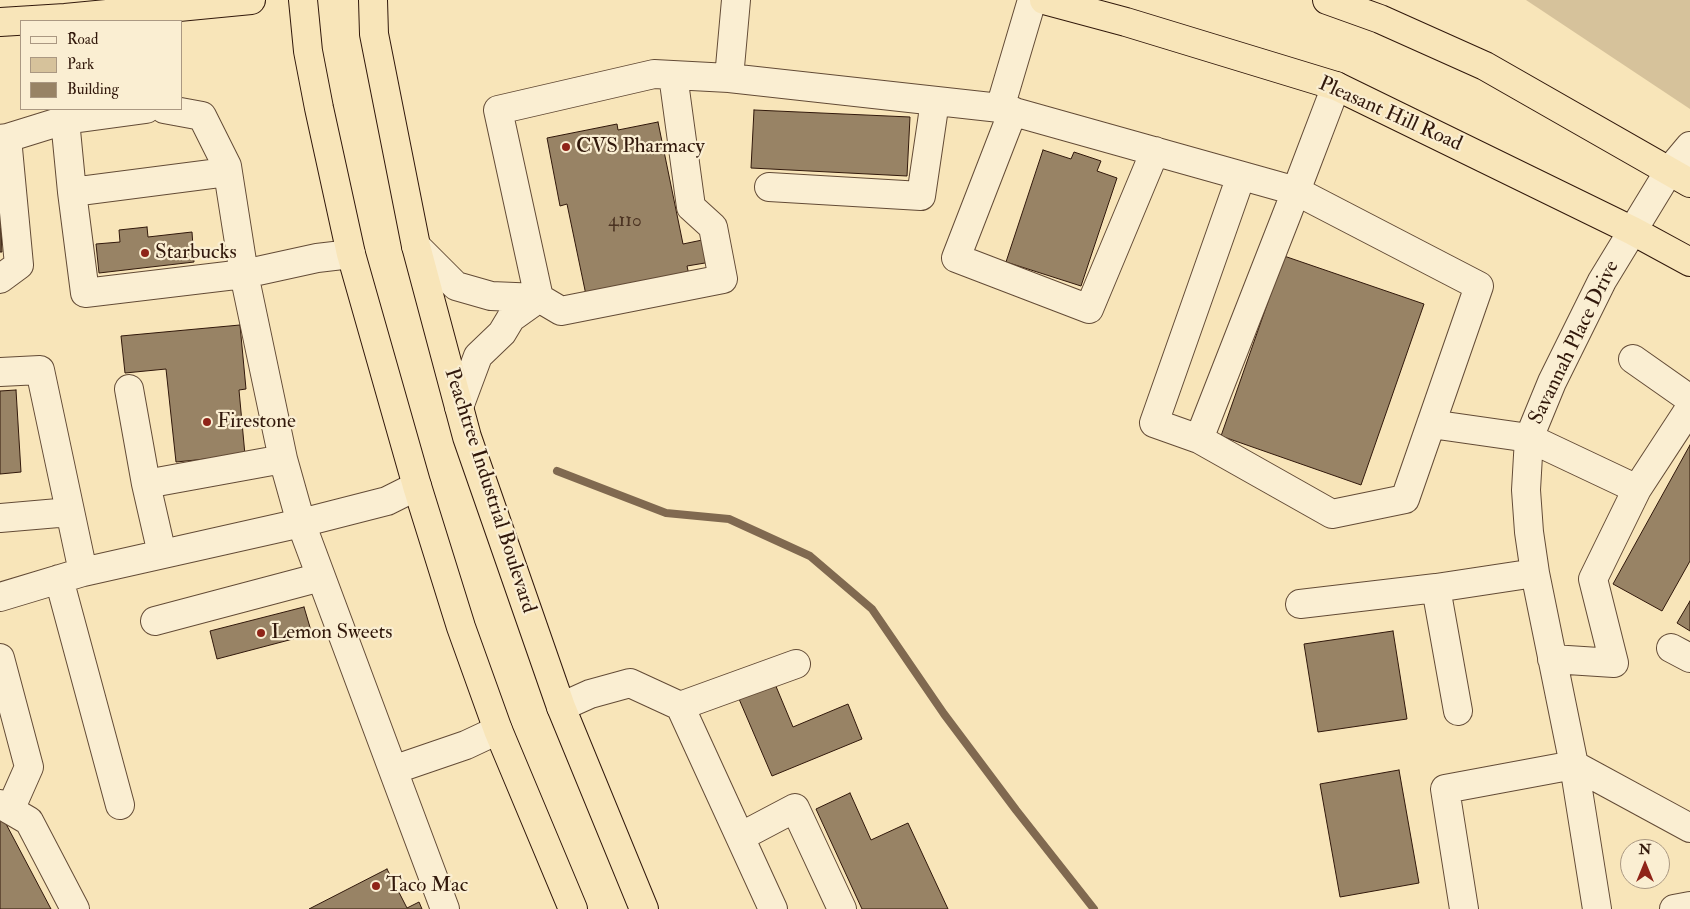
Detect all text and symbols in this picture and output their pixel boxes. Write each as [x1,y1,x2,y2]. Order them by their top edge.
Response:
legend [20,20,182,110]
text: Road [67,30,98,49]
text: Park [67,55,94,74]
street label: Pleasant Hill Road [1314,72,1466,158]
text: Building [67,80,119,99]
place label: CVS Pharmacy [576,134,705,160]
marker: CVS Pharmacy [560,141,572,153]
house number: 4110 [608,211,642,233]
place label: Starbucks [155,240,237,266]
marker: Starbucks [139,247,151,259]
street label: Savannah Place Drive [1524,257,1626,429]
street label: Peachtree Industrial Boulevard [437,365,541,617]
place label: Firestone [217,409,296,435]
marker: Firestone [201,416,213,428]
place label: Lemon Sweets [271,620,392,646]
marker: Lemon Sweets [255,627,267,639]
north arrow [1620,839,1670,889]
text: N [1639,841,1651,858]
place label: Taco Mac [386,873,468,899]
marker: Taco Mac [370,880,382,892]

